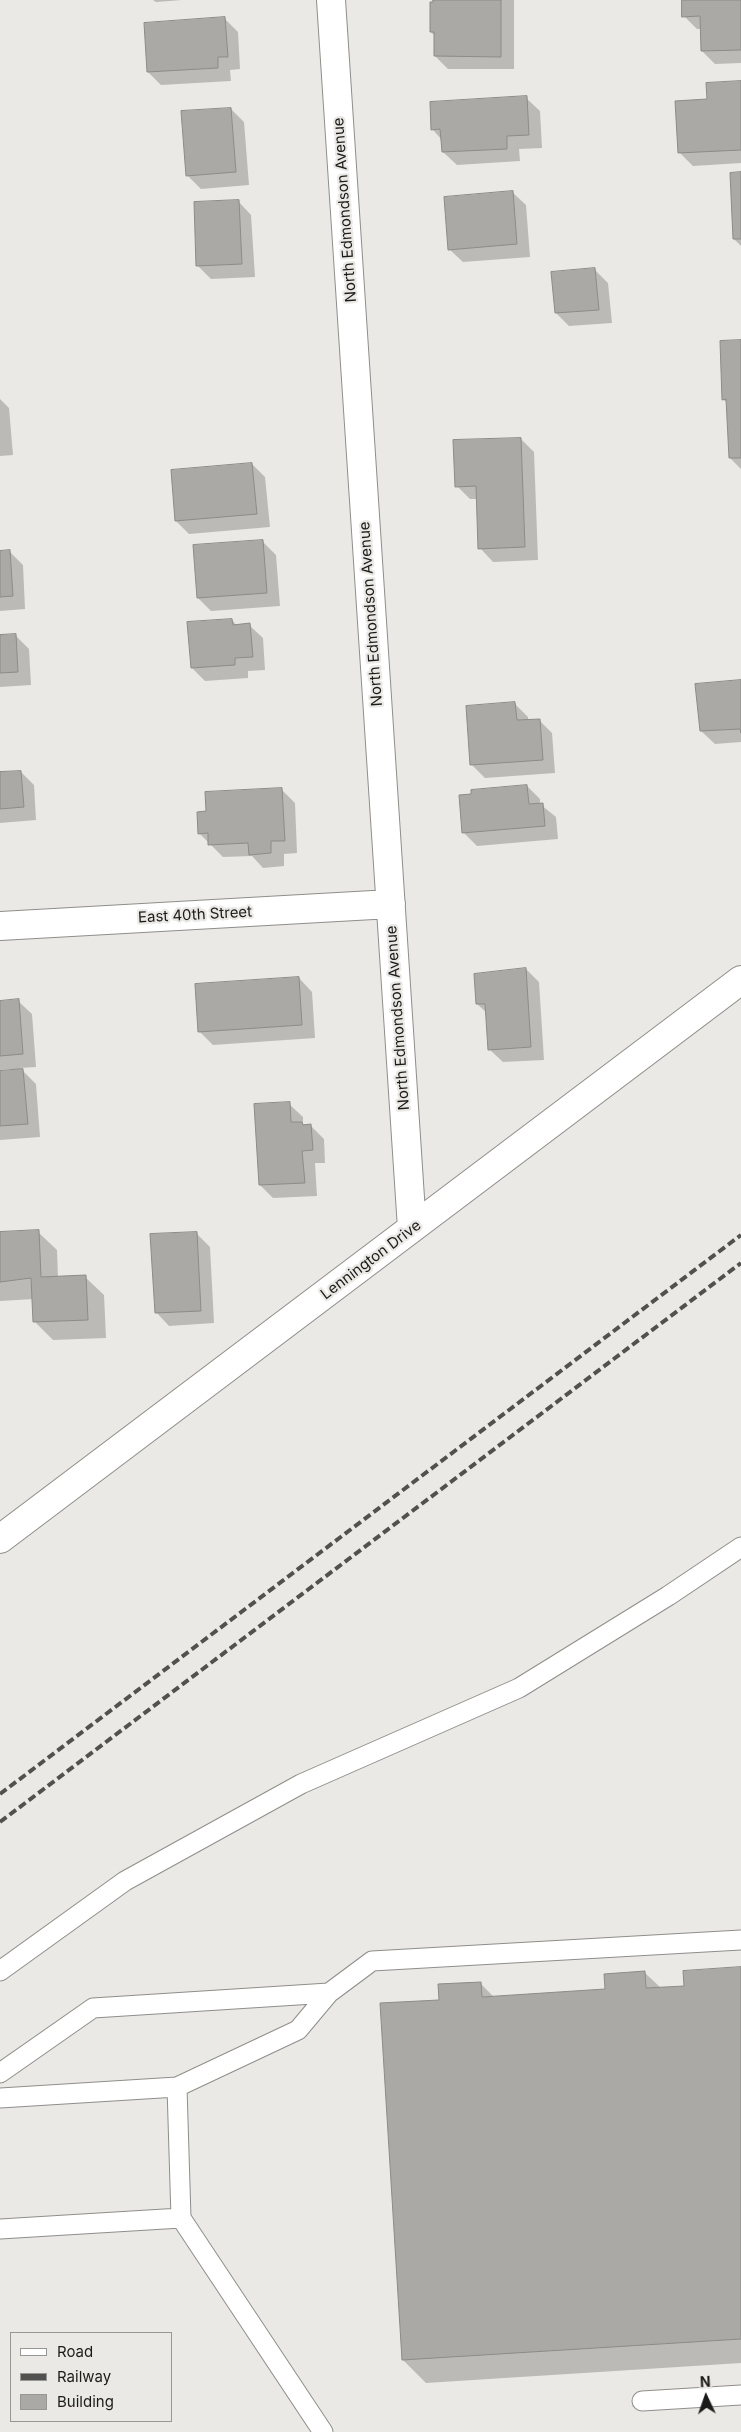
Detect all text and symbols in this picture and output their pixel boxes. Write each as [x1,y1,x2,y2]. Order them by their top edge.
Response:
street label: North Edmondson Avenue [330,117,360,303]
street label: North Edmondson Avenue [356,521,386,707]
street label: East 40th Street [138,903,252,927]
street label: North Edmondson Avenue [383,925,413,1111]
street label: Lennington Drive [317,1216,425,1304]
legend [10,2332,172,2422]
text: Road [57,2342,93,2361]
text: Railway [57,2367,111,2386]
north arrow [681,2372,731,2422]
text: N [699,2373,711,2390]
text: Building [57,2392,114,2411]

